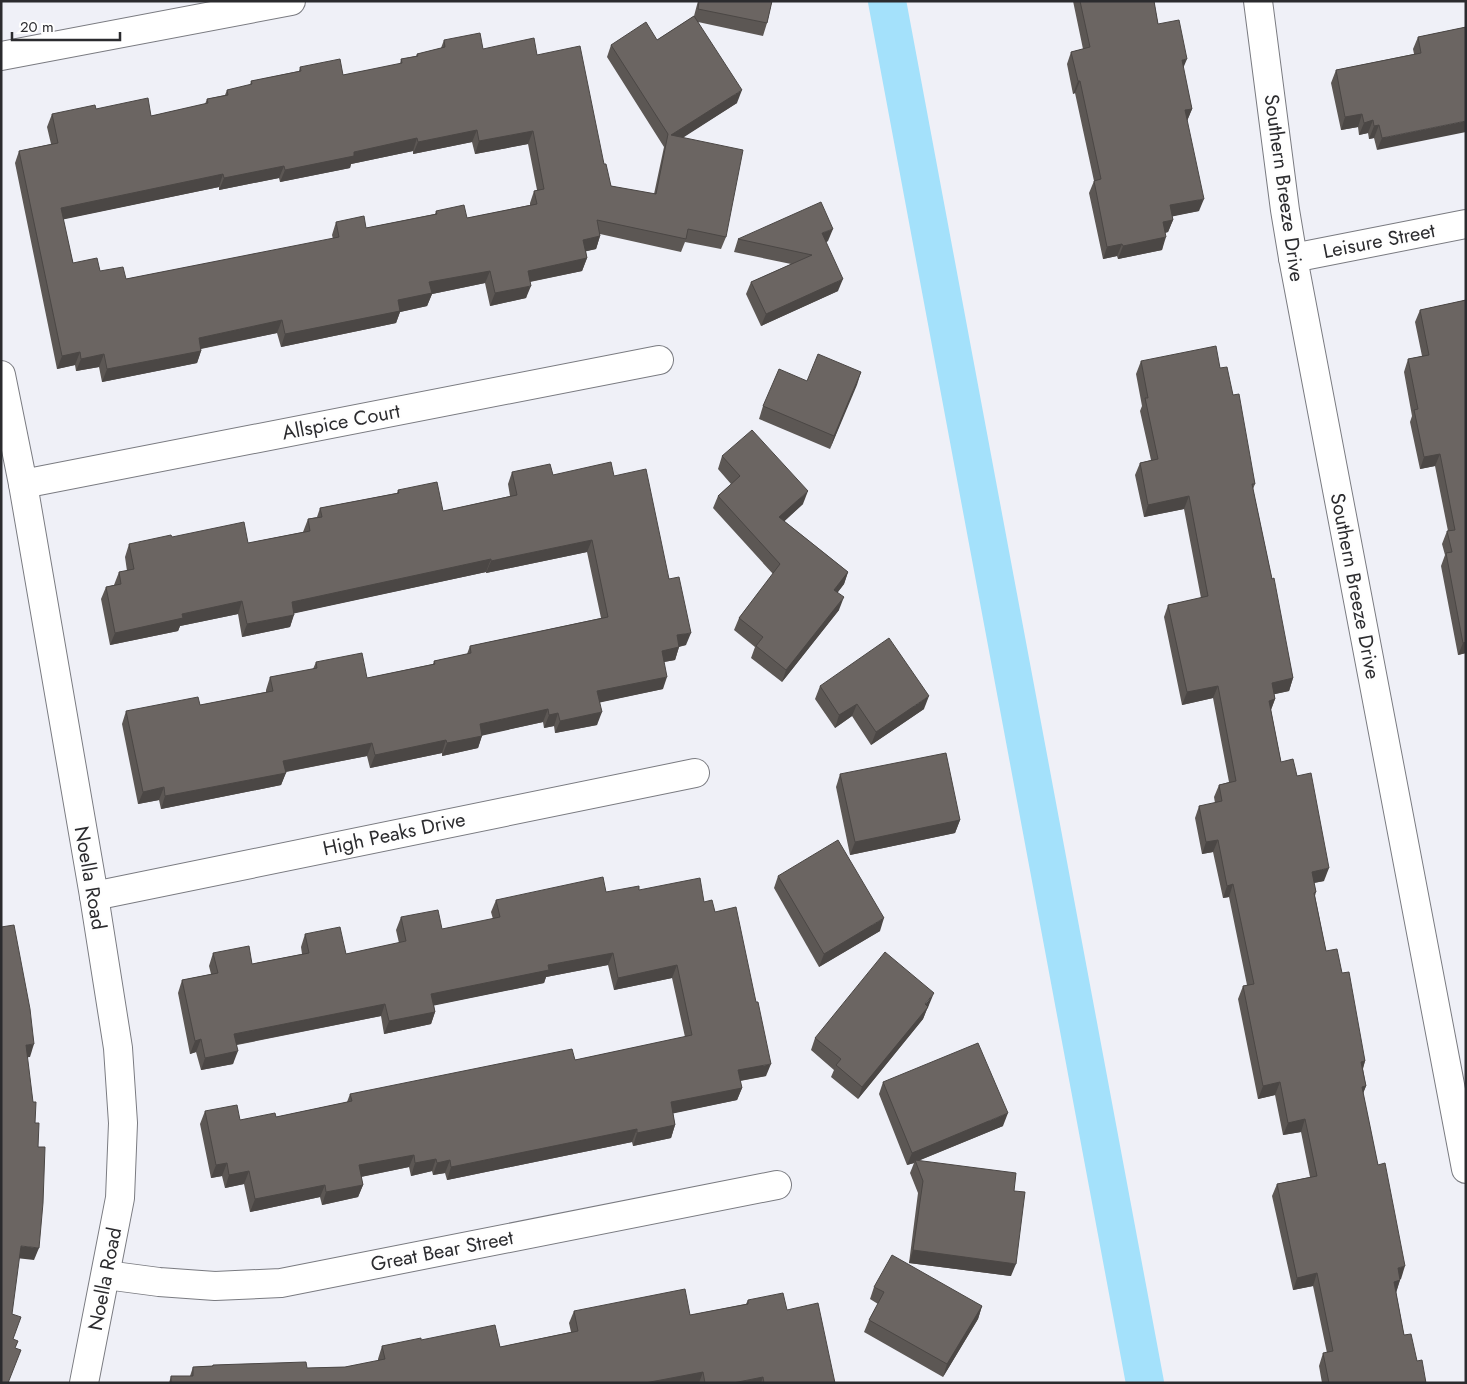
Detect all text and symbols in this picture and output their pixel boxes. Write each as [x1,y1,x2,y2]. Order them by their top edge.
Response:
scale bar [12,10,120,42]
text: 20 m [20,16,54,38]
street label: Southern Breeze Drive [1256,92,1312,284]
street label: Leisure Street [1320,216,1438,266]
street label: Allspice Court [279,396,403,448]
street label: Southern Breeze Drive [1323,490,1387,682]
street label: High Peaks Drive [320,805,468,863]
street label: Noella Road [67,824,113,932]
street label: Great Bear Street [368,1223,516,1279]
street label: Noella Road [81,1225,129,1333]

